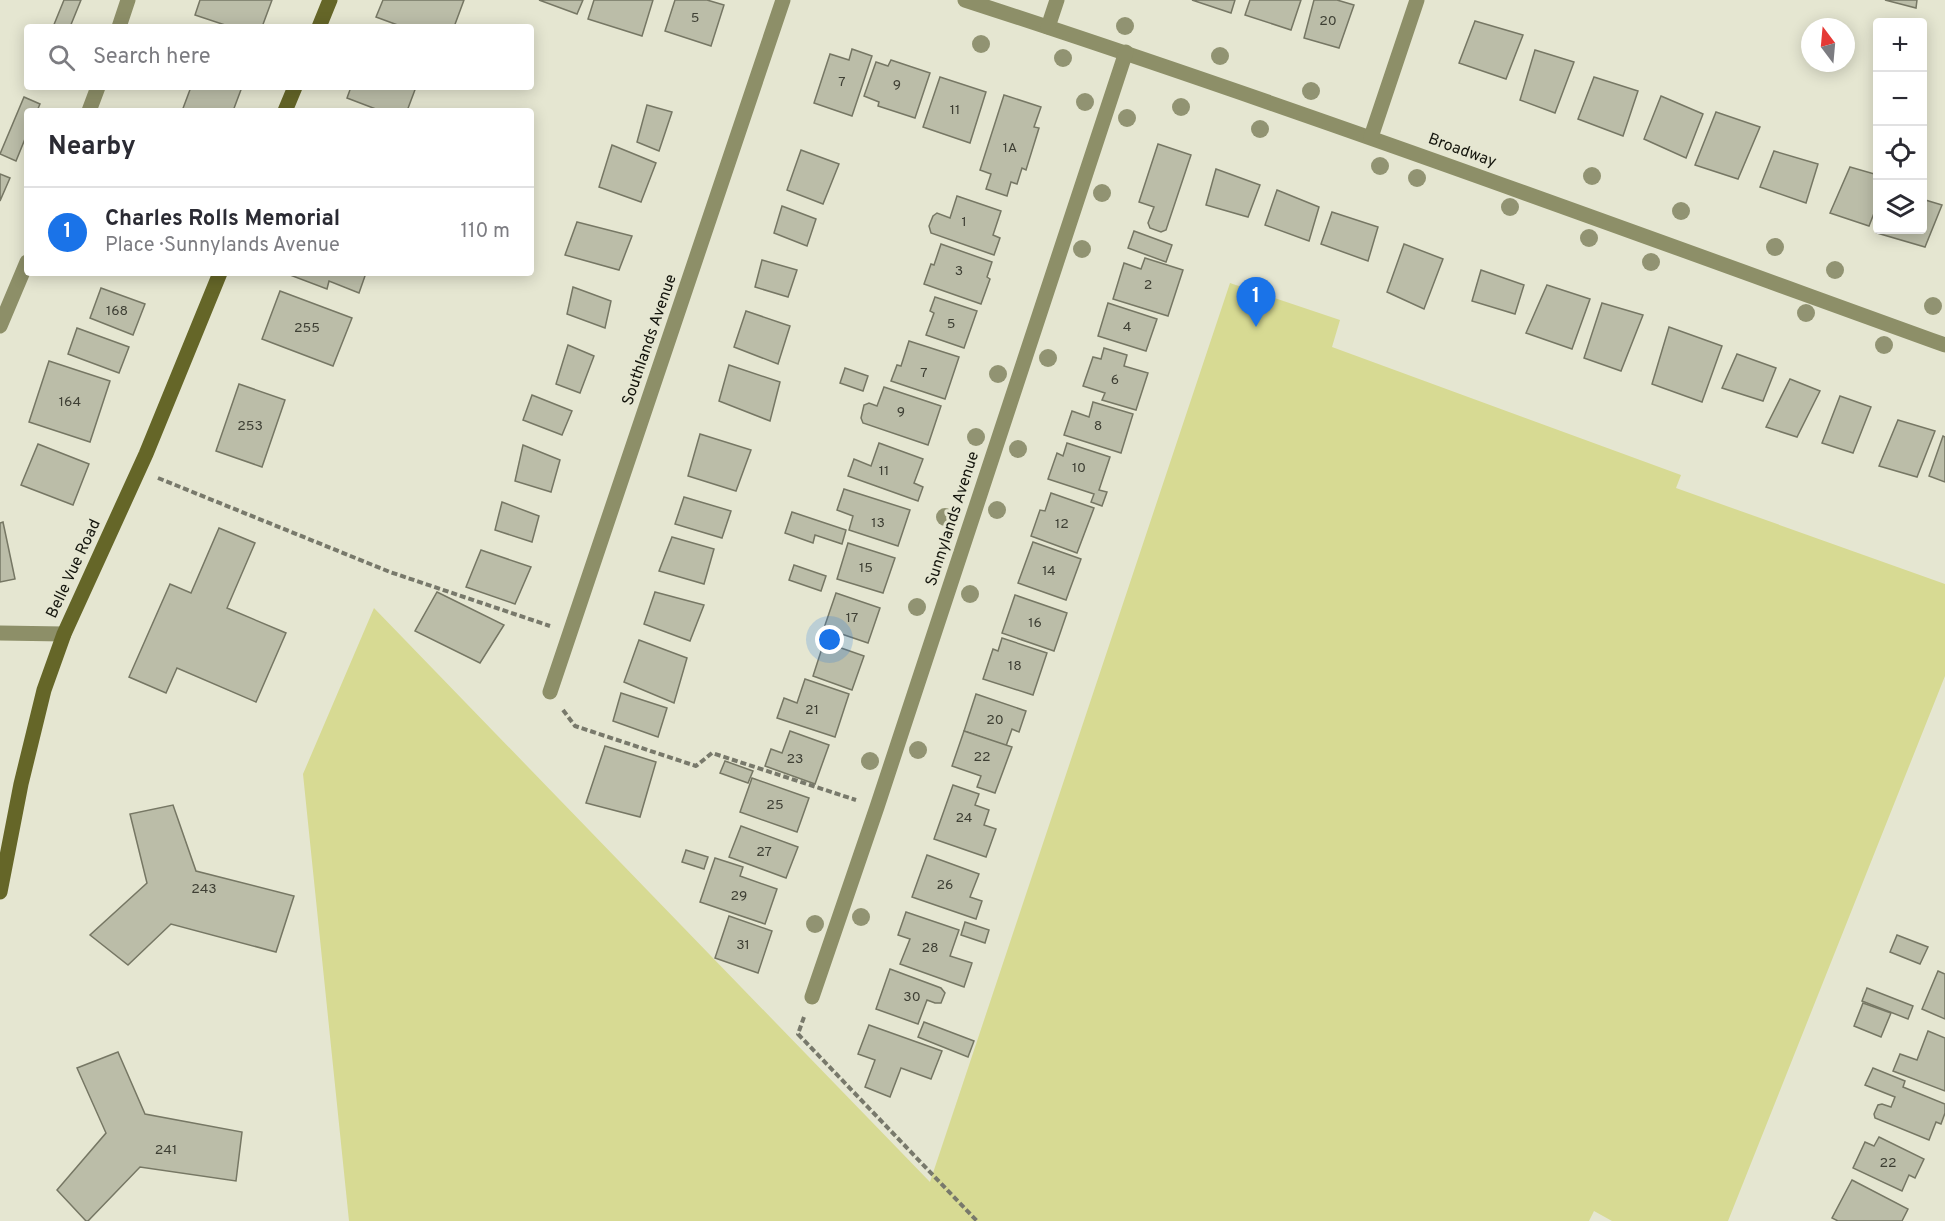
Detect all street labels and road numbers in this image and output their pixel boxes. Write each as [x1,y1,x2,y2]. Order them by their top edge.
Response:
street label: Broadway [1425,129,1499,173]
street label: Southlands Avenue [618,272,682,408]
street label: Sunnylands Avenue [922,449,984,589]
street label: Belle Vue Road [42,516,106,622]

